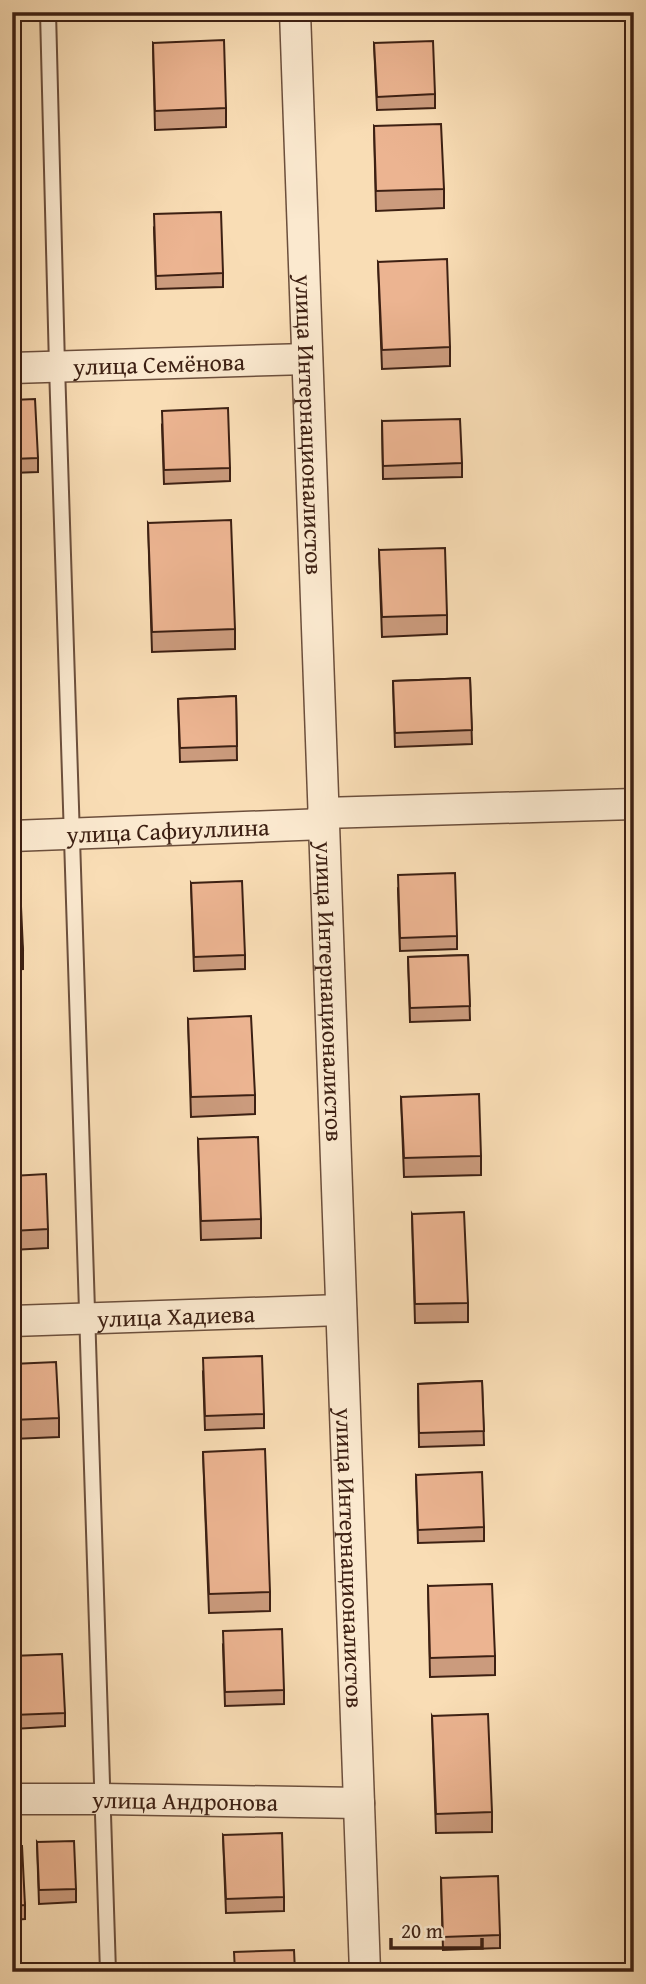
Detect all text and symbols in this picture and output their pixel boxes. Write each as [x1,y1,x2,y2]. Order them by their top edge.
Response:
street label: улица Интернационалистов [287,273,333,576]
street label: улица Семёнова [71,343,246,384]
street label: улица Сафиуллина [65,809,271,851]
street label: улица Интернационалистов [307,840,353,1142]
street label: улица Хадиева [95,1295,256,1336]
street label: улица Интернационалистов [327,1406,373,1709]
street label: улица Андронова [91,1782,279,1819]
scale bar [391,1907,482,1951]
text: 20 m [401,1915,443,1946]

